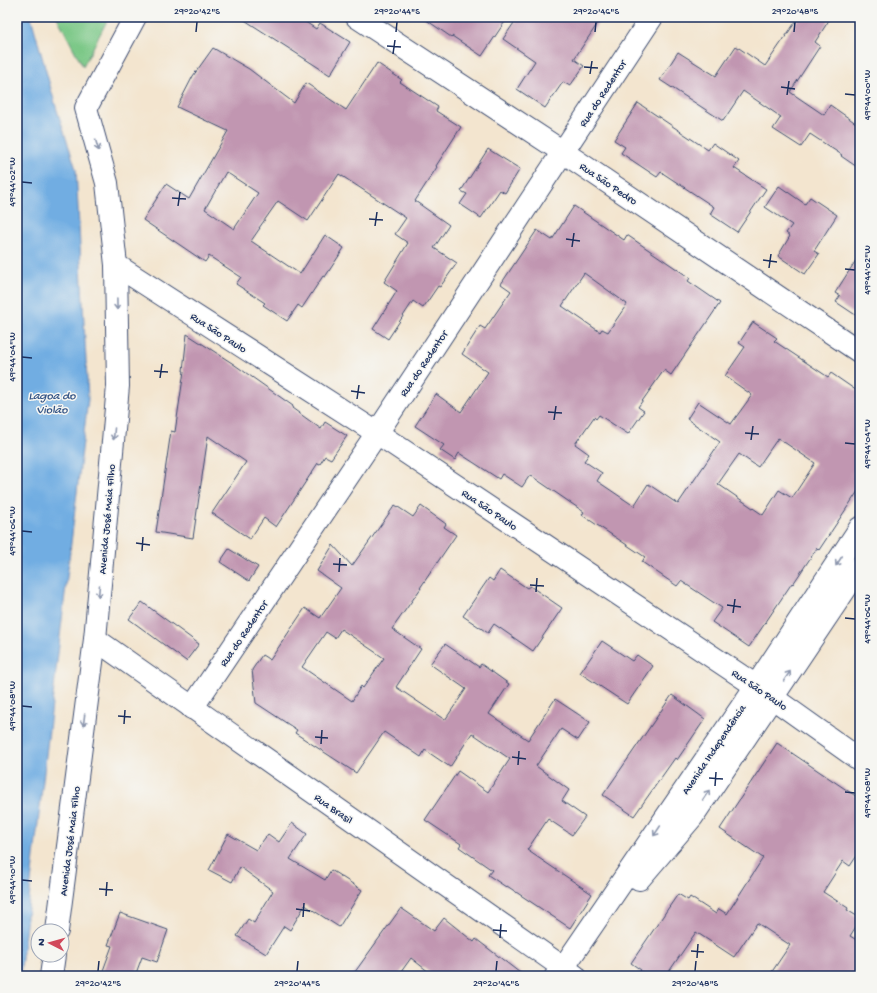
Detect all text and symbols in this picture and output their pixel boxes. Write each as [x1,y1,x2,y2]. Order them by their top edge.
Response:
text: 29°20'42"S [174,6,220,18]
text: 29°20'44"S [374,6,420,18]
text: 29°20'46"S [573,6,619,18]
text: 29°20'48"S [772,6,819,18]
street label: Rua do Redentor [578,57,630,130]
text: 49°44'00"W [862,69,874,120]
one-way arrow [94,139,101,152]
text: 49°44'02"W [7,157,19,207]
street label: Rua São Pedro [577,161,639,209]
text: 49°44'02"W [862,245,874,295]
one-way arrow [113,297,121,310]
street label: Rua São Paulo [188,311,249,356]
street label: Rua do Redentor [398,328,452,400]
text: 49°44'04"W [7,332,19,382]
water label: Lagoa do Violão [29,390,76,418]
text: 49°44'04"W [862,419,874,469]
one-way arrow [110,427,117,440]
street label: Avenida José Maia Filho [97,463,119,575]
street label: Rua São Paulo [459,488,519,534]
text: 49°44'06"W [7,506,19,556]
one-way arrow [834,555,842,567]
one-way arrow [95,584,103,597]
text: 49°44'06"W [862,594,874,644]
street label: Rua do Redentor [218,598,272,670]
street label: Rua São Paulo [729,668,789,714]
one-way arrow [783,670,791,681]
text: 49°44'08"W [7,680,19,731]
street label: Avenida Independência [680,702,750,797]
one-way arrow [80,713,88,726]
text: 49°44'08"W [862,767,874,818]
street label: Avenida José Maia Filho [58,785,84,897]
one-way arrow [703,789,711,801]
street label: Rua Brasil [311,792,355,828]
one-way arrow [653,826,661,837]
text: 49°44'10"W [7,855,19,904]
north arrow [30,923,70,963]
text: N [36,938,48,946]
text: 29°20'42"S [75,978,121,990]
text: 29°20'44"S [274,978,320,990]
text: 29°20'46"S [473,978,519,990]
text: 29°20'48"S [672,978,719,990]

